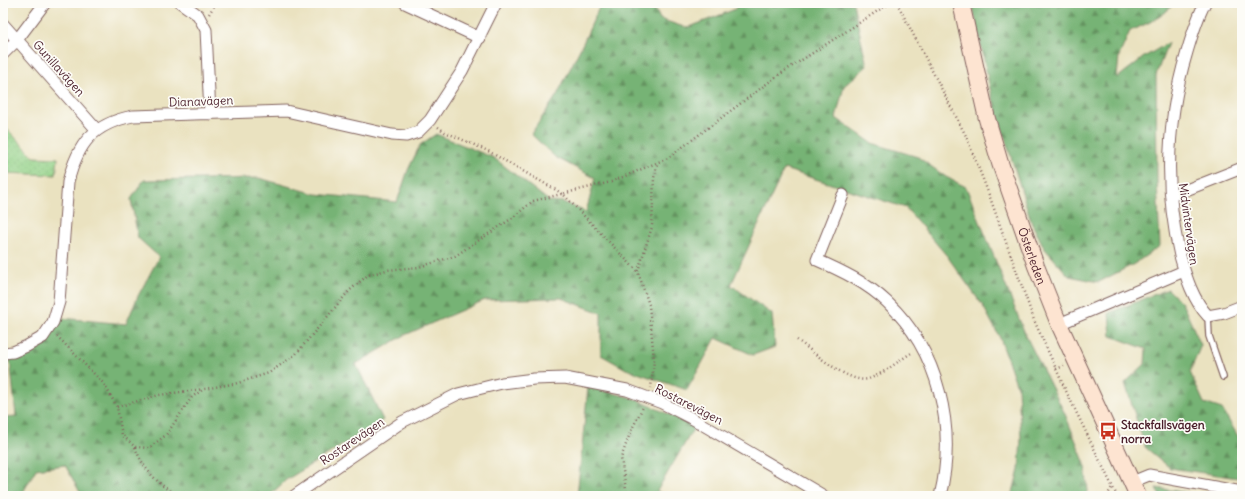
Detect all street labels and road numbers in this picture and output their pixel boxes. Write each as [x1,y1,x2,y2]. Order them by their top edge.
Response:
street label: Gunillavägen [30,37,88,99]
street label: Dianavägen [168,92,234,110]
street label: Midvintervägen [1176,182,1202,266]
street label: Österleden [1015,225,1050,286]
street label: Rostarevägen [652,380,726,428]
street label: Rostarevägen [317,414,387,468]

